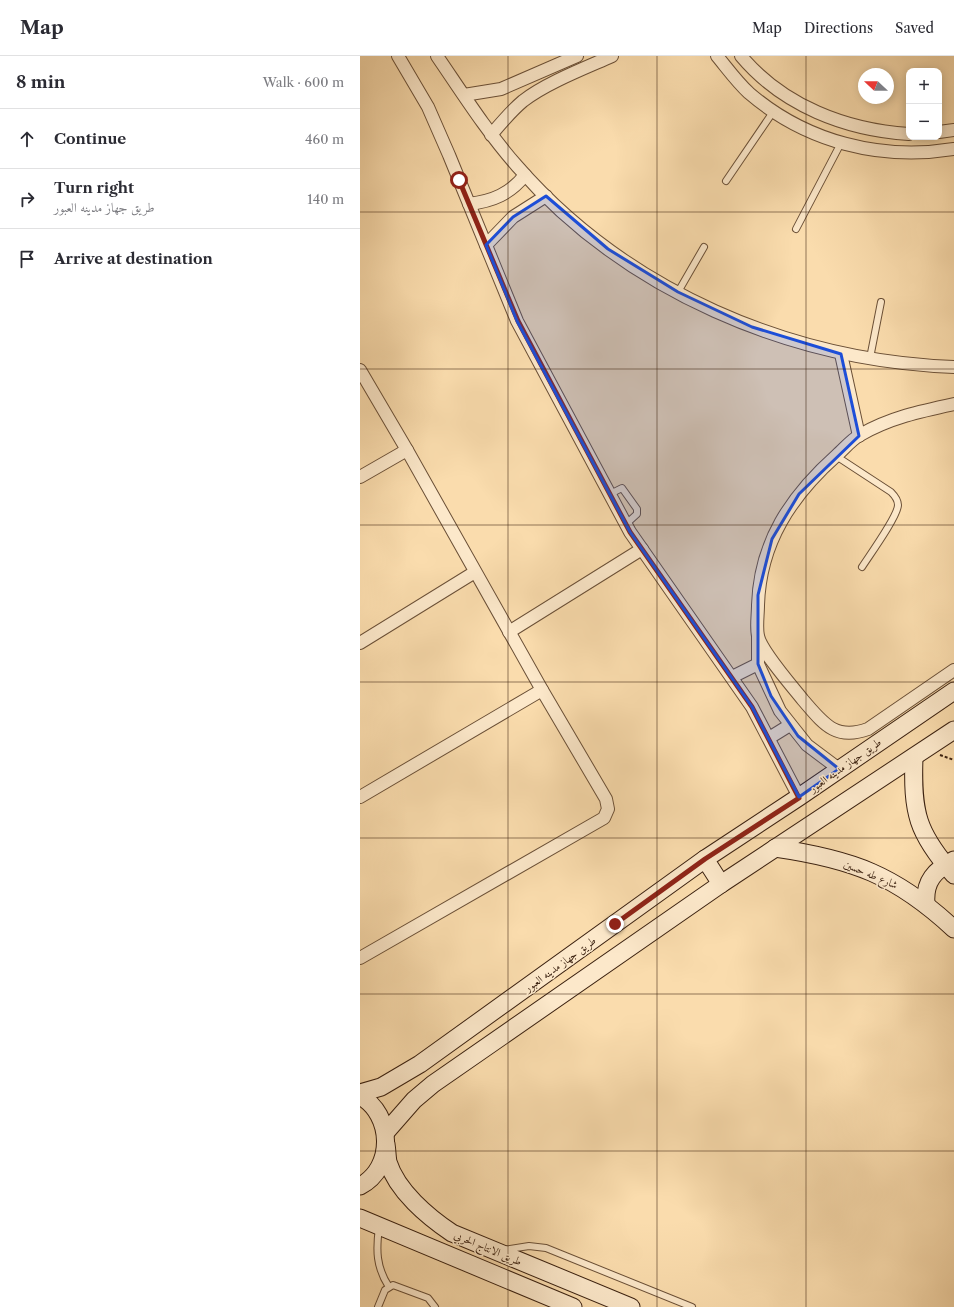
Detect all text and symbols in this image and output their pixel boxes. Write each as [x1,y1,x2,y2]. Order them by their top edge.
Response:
text: Map [20,16,64,39]
text: Map [752,19,782,37]
text: Directions [804,19,873,37]
text: Saved [895,19,934,37]
north arrow [858,68,894,104]
map controls [906,68,942,140]
button: + [906,68,942,104]
text: 8 min [16,72,65,92]
text: Walk · 600 m [263,74,344,90]
button: − [906,104,942,140]
icon: ahead [16,128,38,150]
text: Continue [54,129,126,148]
text: 460 m [305,131,344,147]
route start [450,171,468,189]
text: Turn right [54,178,134,197]
icon: right [16,188,38,210]
text: 140 m [307,191,344,207]
text: طريق جهاز مدينه العبور [54,199,155,215]
icon: arrive [16,248,38,270]
text: Arrive at destination [54,249,213,268]
street label: طريق جهاز مدينه العبور [805,735,885,797]
street label: شارع طه حسين [841,856,900,894]
route end [606,915,624,933]
street label: طريق جهاز مدينه العبور [521,933,599,996]
street label: طريق الانتاج الحربي [450,1227,524,1272]

